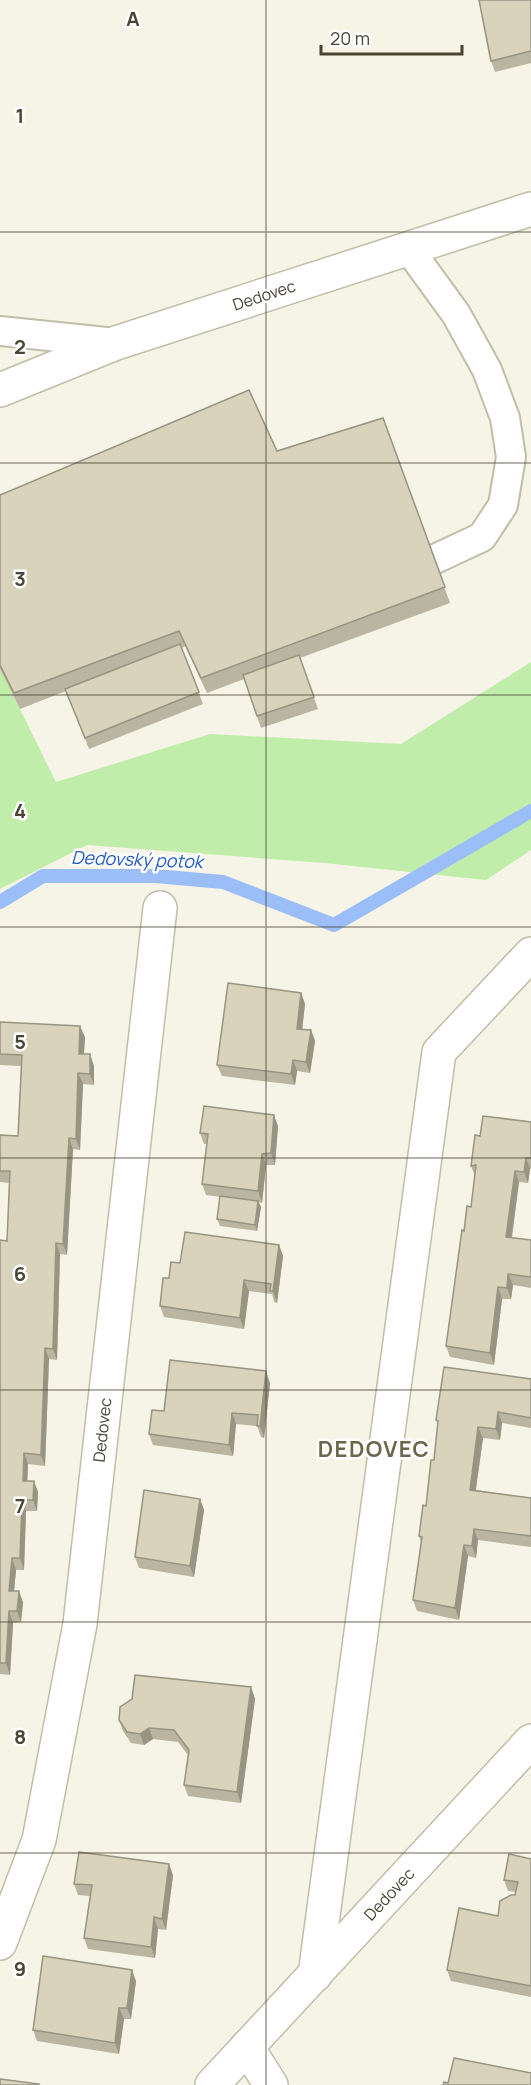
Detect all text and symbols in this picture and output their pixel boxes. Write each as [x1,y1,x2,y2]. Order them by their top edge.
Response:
text: A [126,5,140,32]
scale bar [321,18,462,56]
text: 20 m [330,26,370,50]
text: 1 [16,102,24,129]
street label: Dedovec [230,274,298,315]
text: 2 [14,333,26,360]
text: 3 [14,565,26,592]
text: 4 [14,797,26,824]
water label: Dedovský potok [71,845,206,873]
text: 5 [14,1028,26,1055]
text: 6 [14,1260,26,1287]
street label: Dedovec [88,1397,116,1463]
district label: DEDOVEC [318,1434,430,1464]
text: 7 [15,1492,25,1519]
text: 8 [14,1723,26,1750]
street label: Dedovec [359,1863,419,1925]
text: 9 [14,1955,26,1982]

